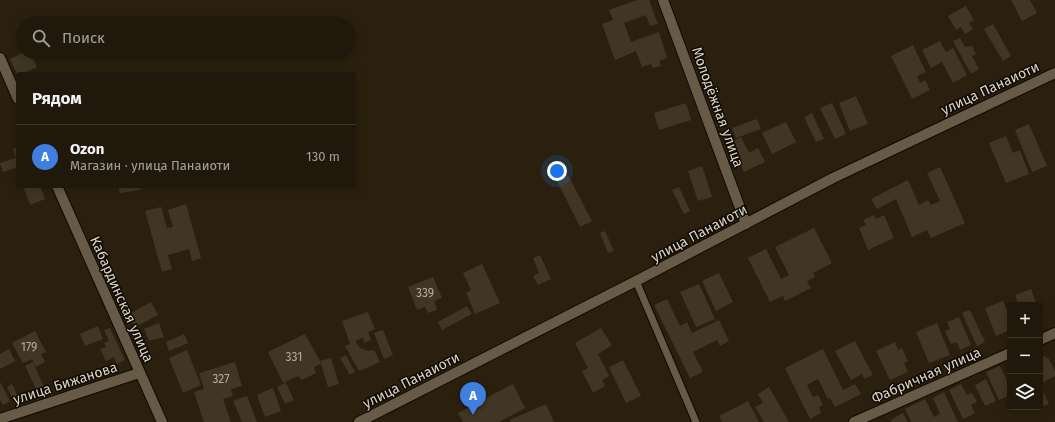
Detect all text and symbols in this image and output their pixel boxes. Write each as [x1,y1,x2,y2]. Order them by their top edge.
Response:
search box [16,16,356,60]
icon: search [30,27,52,49]
text: Поиск [62,29,105,47]
street label: Молодёжная улица [688,45,747,170]
street label: улица Панаиоти [938,58,1042,119]
text: Рядом [32,88,82,109]
text: Ozon [70,140,104,158]
text: A [41,149,49,164]
text: 130 m [306,149,340,164]
text: Магазин · улица Панаиоти [70,158,230,173]
your location [547,161,567,181]
street label: улица Панаиоти [648,201,750,266]
street label: Кабардинская улица [86,234,157,365]
house number: 339 [416,286,434,300]
map controls [1007,302,1043,410]
button: + [1007,302,1043,338]
button: − [1007,338,1043,374]
house number: 179 [21,340,37,354]
street label: Фабричная улица [869,344,983,407]
street label: улица Панаиоти [360,349,463,412]
house number: 331 [286,350,302,364]
street label: улица Бижанова [11,359,119,408]
house number: 327 [212,372,230,386]
button: layers [1007,374,1043,410]
pin: A [460,382,486,415]

